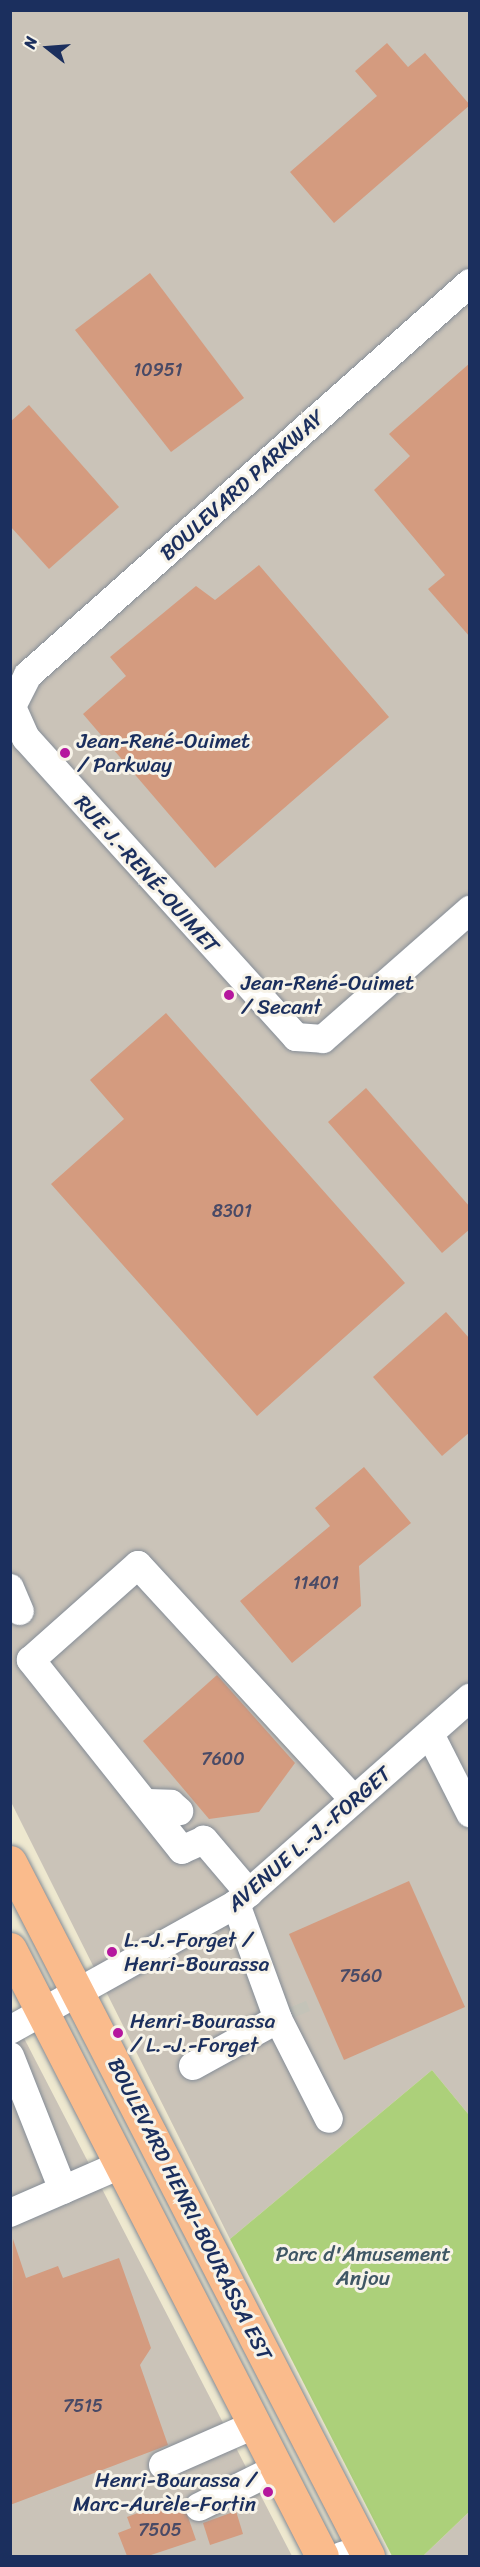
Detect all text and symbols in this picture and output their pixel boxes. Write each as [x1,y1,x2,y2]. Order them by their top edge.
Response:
north arrow [18,18,78,78]
text: N [15,33,46,52]
house number: 10951 [134,359,182,381]
street label: BOULEVARD PARKWAY [156,406,328,564]
place label: Jean-René-Ouimet / Parkway [77,728,250,778]
marker: Jean-René-Ouimet / Parkway [58,746,72,760]
street label: RUE J.-RENÉ-OUIMET [69,789,225,959]
place label: Jean-René-Ouimet / Secant [241,970,414,1020]
marker: Jean-René-Ouimet / Secant [222,988,236,1002]
house number: 8301 [212,1200,252,1222]
house number: 11401 [293,1572,339,1594]
house number: 7600 [201,1748,245,1770]
street label: AVENUE L.-J.-FORGET [222,1761,396,1917]
place label: L.-J.-Forget / Henri-Bourassa [124,1927,269,1977]
marker: L.-J.-Forget / Henri-Bourassa [105,1945,119,1959]
house number: 7560 [340,1965,382,1987]
place label: Henri-Bourassa / L.-J.-Forget [130,2008,275,2058]
marker: Henri-Bourassa / L.-J.-Forget [111,2026,125,2040]
street label: BOULEVARD HENRI-BOURASSA EST [103,2054,277,2364]
park label: Parc d'Amusement Anjou [276,2241,450,2291]
house number: 7515 [63,2395,103,2417]
place label: Henri-Bourassa / Marc-Aurèle-Fortin [73,2467,256,2517]
marker: Henri-Bourassa / Marc-Aurèle-Fortin [261,2485,275,2499]
house number: 7505 [138,2519,182,2541]

